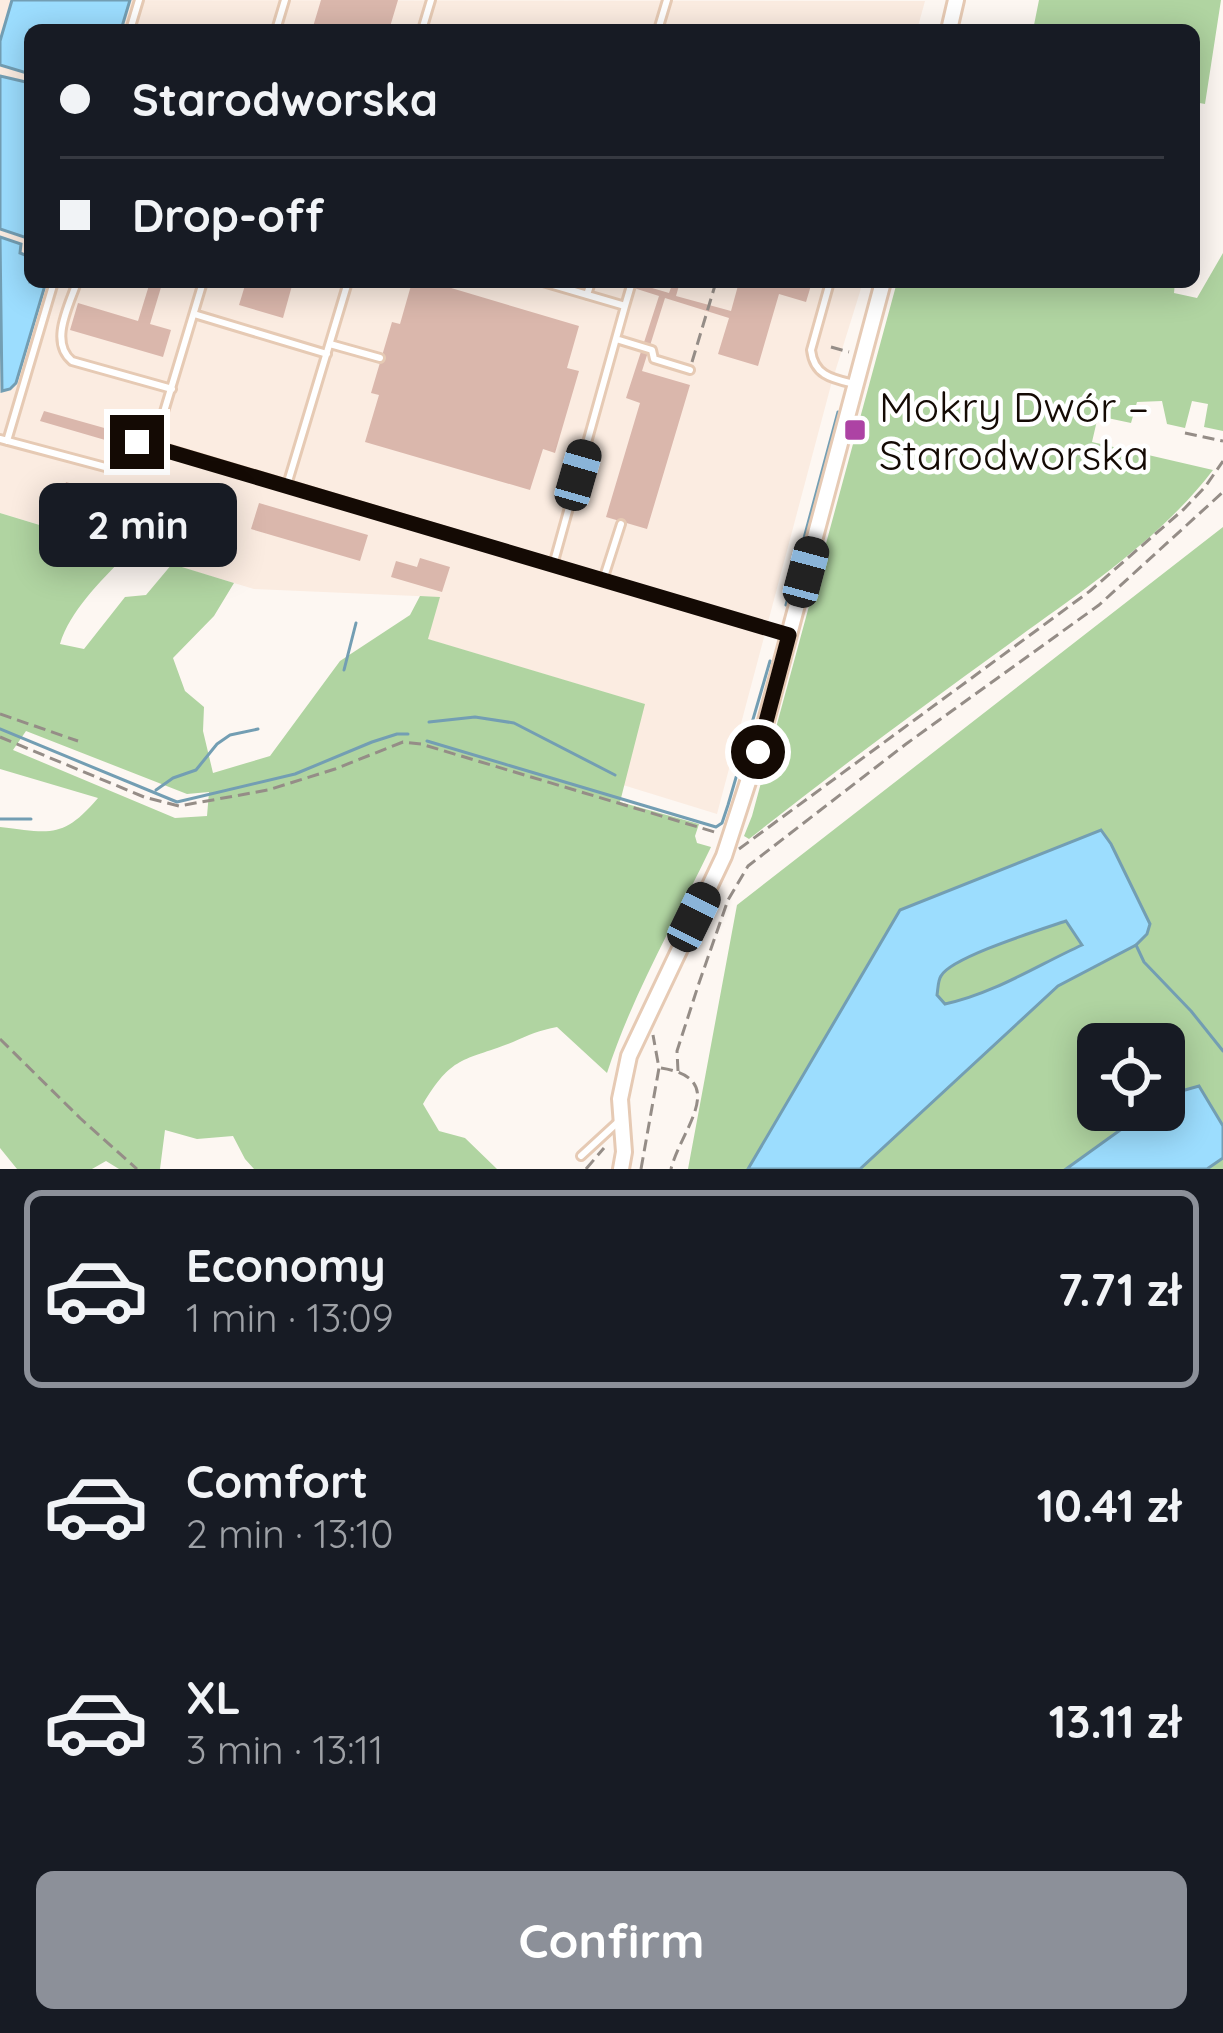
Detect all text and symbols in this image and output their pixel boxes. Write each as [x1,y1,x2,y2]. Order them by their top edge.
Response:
text: Starodworska [132,71,438,127]
text: Drop-off [132,187,324,243]
place label: Mokry Dwór – Starodworska [879,380,1149,481]
route end [110,415,164,469]
marker: Mokry Dwór – Starodworska [842,417,868,443]
car [551,435,605,515]
callout: 2 min [38,484,236,568]
text: 2 min [87,500,189,549]
car [779,533,833,611]
route start [731,725,785,779]
car [662,877,726,957]
map controls [1077,1023,1185,1131]
button: locate [1077,1023,1185,1131]
icon: car [42,1235,150,1343]
text: Economy [186,1237,386,1293]
text: 7.71 zł [1058,1261,1181,1317]
text: 1 min · 13:09 [186,1293,394,1342]
icon: car [42,1451,150,1559]
text: Comfort [186,1453,368,1509]
text: 10.41 zł [1037,1477,1181,1533]
text: 2 min · 13:10 [186,1509,393,1558]
icon: car [42,1667,150,1775]
text: XL [186,1669,241,1725]
text: 13.11 zł [1049,1693,1181,1749]
text: 3 min · 13:11 [186,1725,383,1774]
button: Confirm [36,1871,1187,2009]

